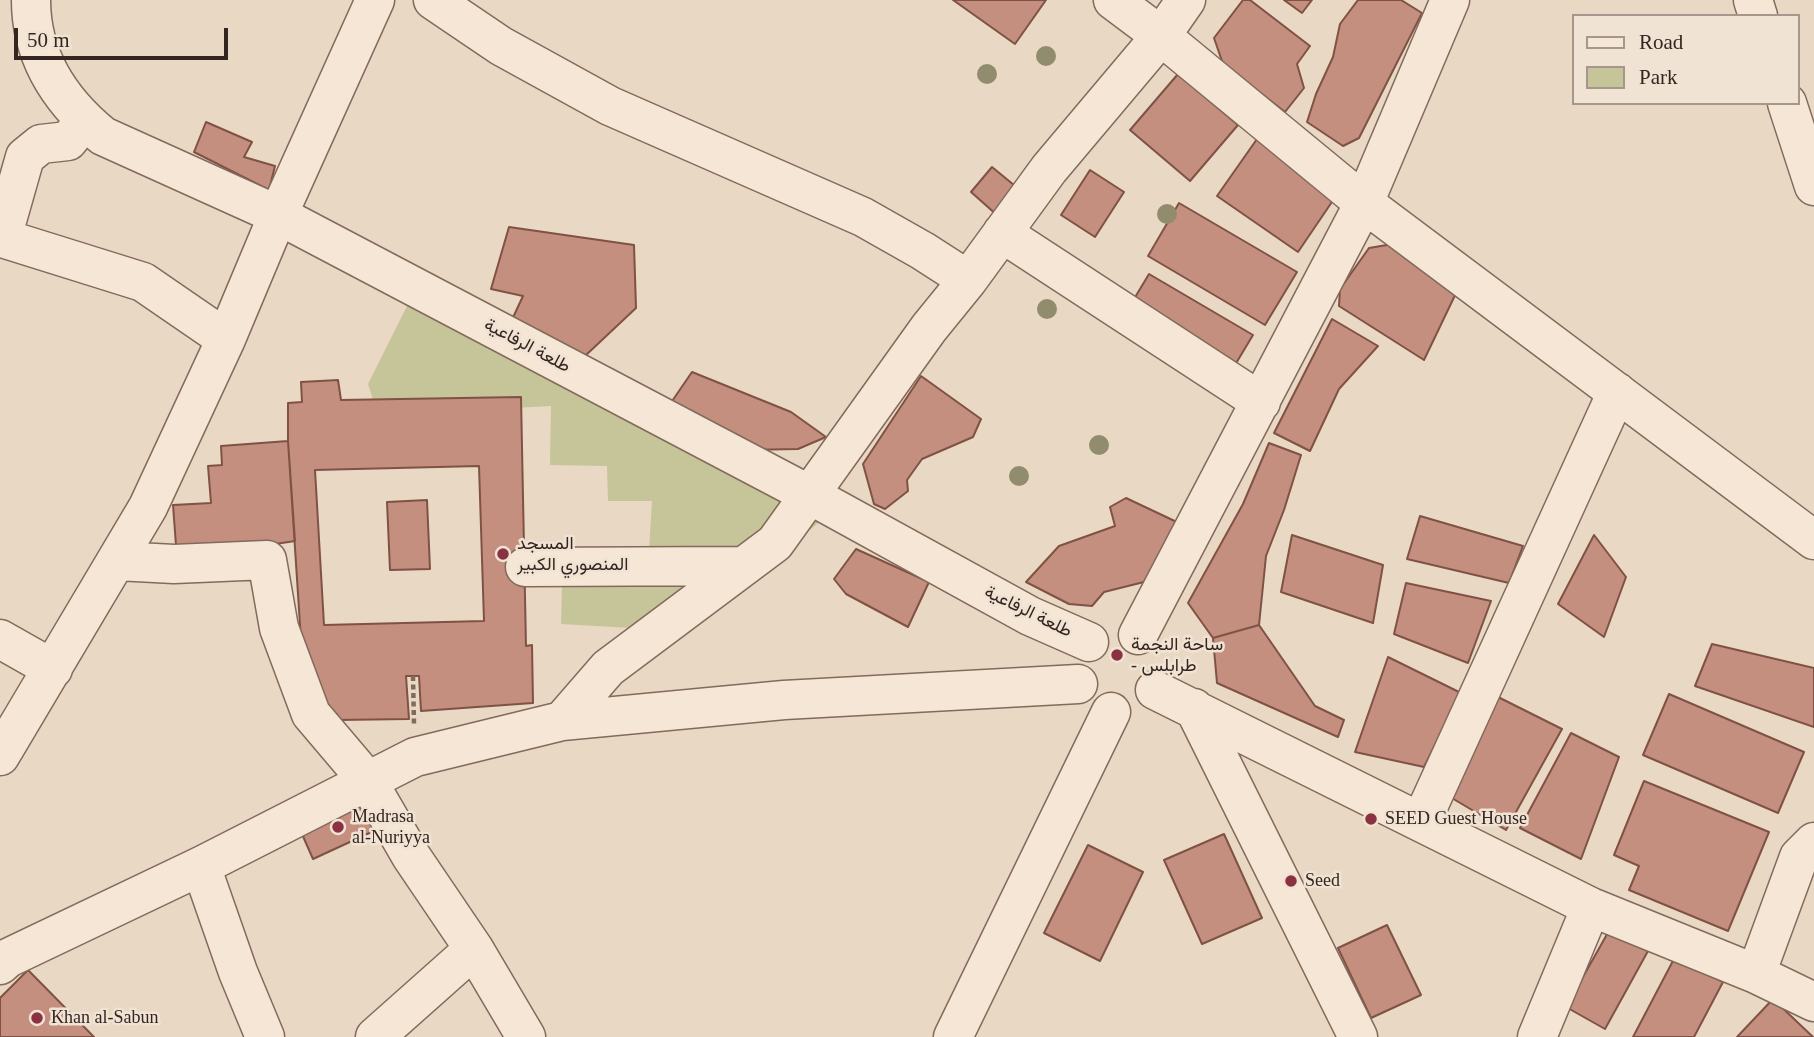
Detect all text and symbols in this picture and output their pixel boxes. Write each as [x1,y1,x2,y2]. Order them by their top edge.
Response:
scale bar [18,14,231,58]
legend [1573,14,1800,105]
text: 50 m [27,28,70,52]
text: Road [1639,30,1683,54]
text: Park [1639,65,1678,89]
street label: طلعة الرفاعية [480,314,574,378]
place label: المسجد المنصوري الكبير [517,533,628,576]
marker: المسجد المنصوري الكبير [495,546,511,562]
street label: طلعة الرفاعية [981,582,1075,642]
place label: ساحة النجمة - طرابلس [1131,634,1223,676]
marker: ساحة النجمة - طرابلس [1109,647,1125,663]
place label: Madrasa al-Nuriyya [352,806,430,848]
place label: SEED Guest House [1385,808,1527,830]
marker: SEED Guest House [1363,811,1379,827]
marker: Madrasa al-Nuriyya [330,819,346,835]
place label: Seed [1305,870,1340,892]
marker: Seed [1283,873,1299,889]
place label: Khan al-Sabun [51,1007,158,1029]
marker: Khan al-Sabun [29,1010,45,1026]

